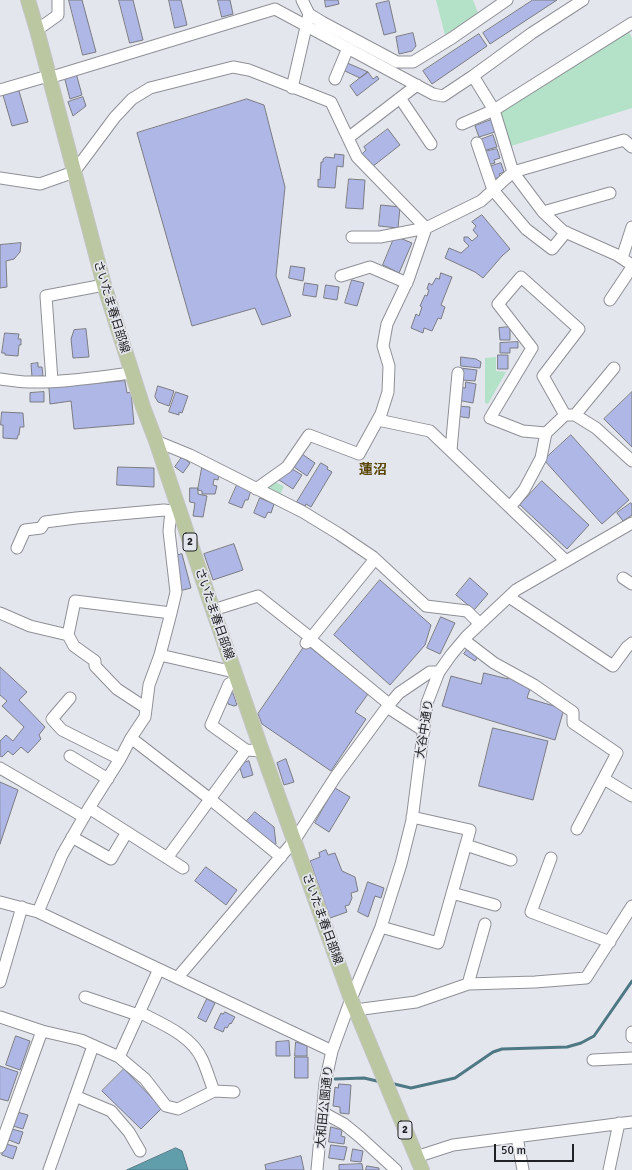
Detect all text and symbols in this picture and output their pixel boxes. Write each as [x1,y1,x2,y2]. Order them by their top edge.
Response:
street label: さいたま春日部線 [90,259,132,355]
district label: 蓮沼 [359,462,387,478]
road number: 2 [183,533,197,551]
street label: さいたま春日部線 [192,566,236,662]
street label: 大谷中通り [413,698,437,760]
street label: さいたま春日部線 [299,871,345,967]
street label: 大和田公園通り [313,1064,337,1150]
road number: 2 [398,1121,412,1139]
scale bar [496,1136,576,1162]
text: 50 m [501,1143,526,1158]

